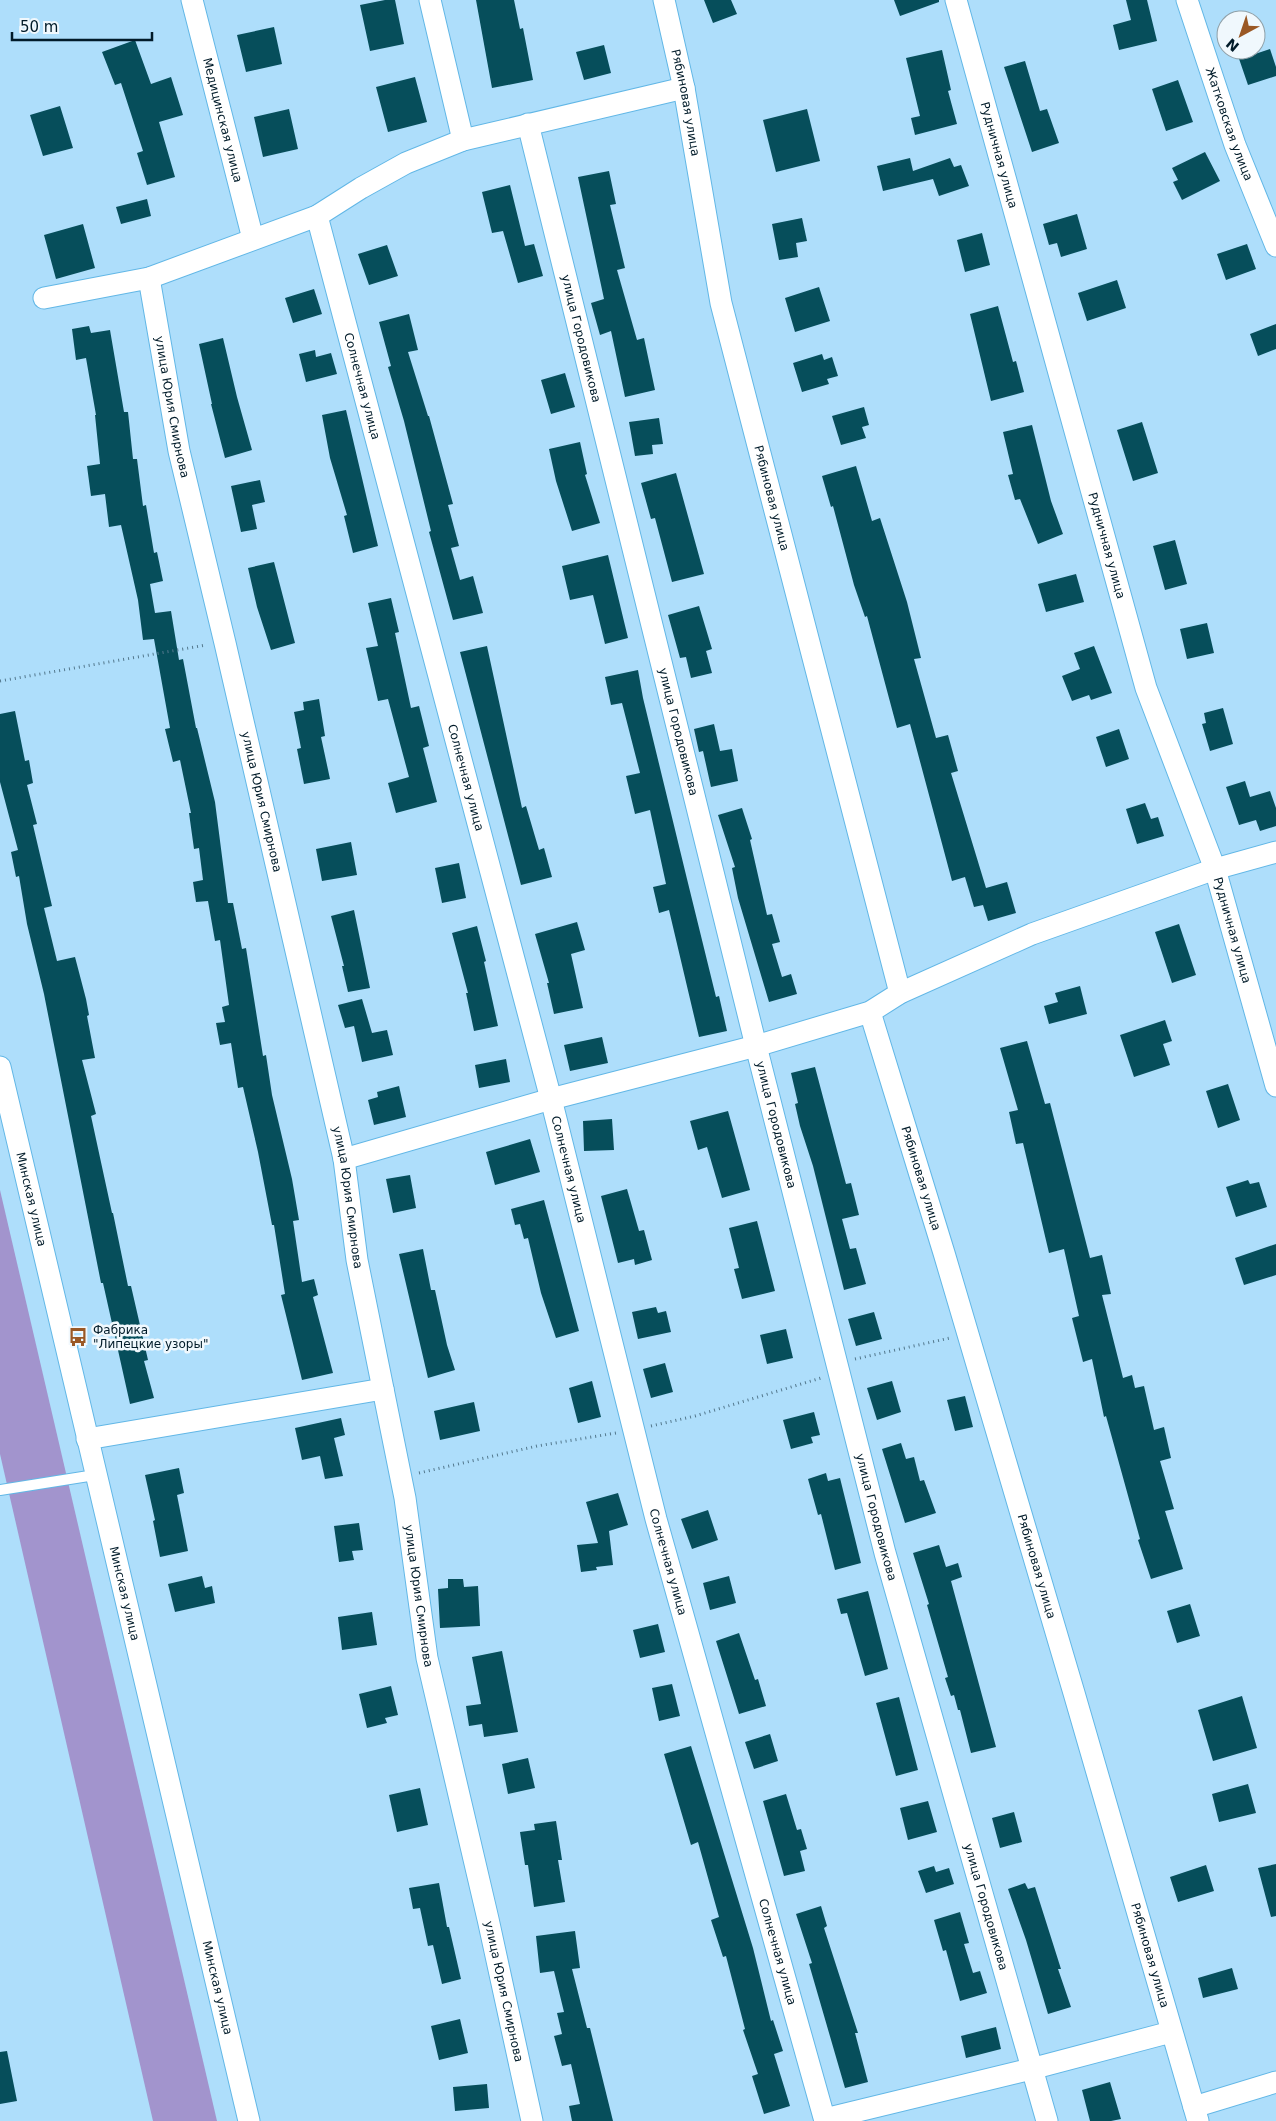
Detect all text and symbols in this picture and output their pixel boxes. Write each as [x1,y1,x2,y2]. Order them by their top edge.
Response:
scale bar [12,10,152,42]
north arrow [1216,10,1266,60]
text: 50 m [20,18,58,36]
text: N [1223,35,1242,55]
street label: Рябиновая улица [668,48,703,157]
street label: Медицинская улица [200,56,245,184]
street label: Жатковская улица [1203,66,1256,183]
street label: Рудничная улица [977,100,1020,210]
street label: улица Городовикова [559,273,604,404]
street label: Солнечная улица [341,331,383,441]
street label: улица Юрия Смирнова [152,335,192,479]
street label: Рябиновая улица [751,444,792,552]
street label: Рудничная улица [1085,491,1128,600]
street label: улица Городовикова [656,666,701,797]
street label: Солнечная улица [445,723,487,833]
street label: улица Юрия Смирнова [239,730,285,874]
street label: Рудничная улица [1211,875,1254,985]
street label: улица Городовикова [753,1059,799,1190]
street label: Солнечная улица [548,1114,589,1224]
street label: Рябиновая улица [898,1124,944,1232]
street label: улица Юрия Смирнова [330,1125,366,1270]
street label: Минская улица [13,1151,49,1248]
place label: Фабрика "Липецкие узоры" [93,1323,208,1351]
bus stop icon: Фабрика "Липецкие узоры" [67,1326,89,1348]
street label: улица Городовикова [853,1452,900,1582]
street label: Солнечная улица [647,1507,690,1617]
street label: Рябиновая улица [1015,1512,1059,1621]
street label: улица Юрия Смирнова [402,1524,436,1669]
street label: Минская улица [106,1545,142,1642]
street label: улица Городовикова [961,1842,1011,1972]
street label: Солнечная улица [756,1897,799,2007]
street label: Рябиновая улица [1128,1901,1172,2009]
street label: улица Юрия Смирнова [482,1920,526,2063]
street label: Минская улица [200,1939,235,2036]

